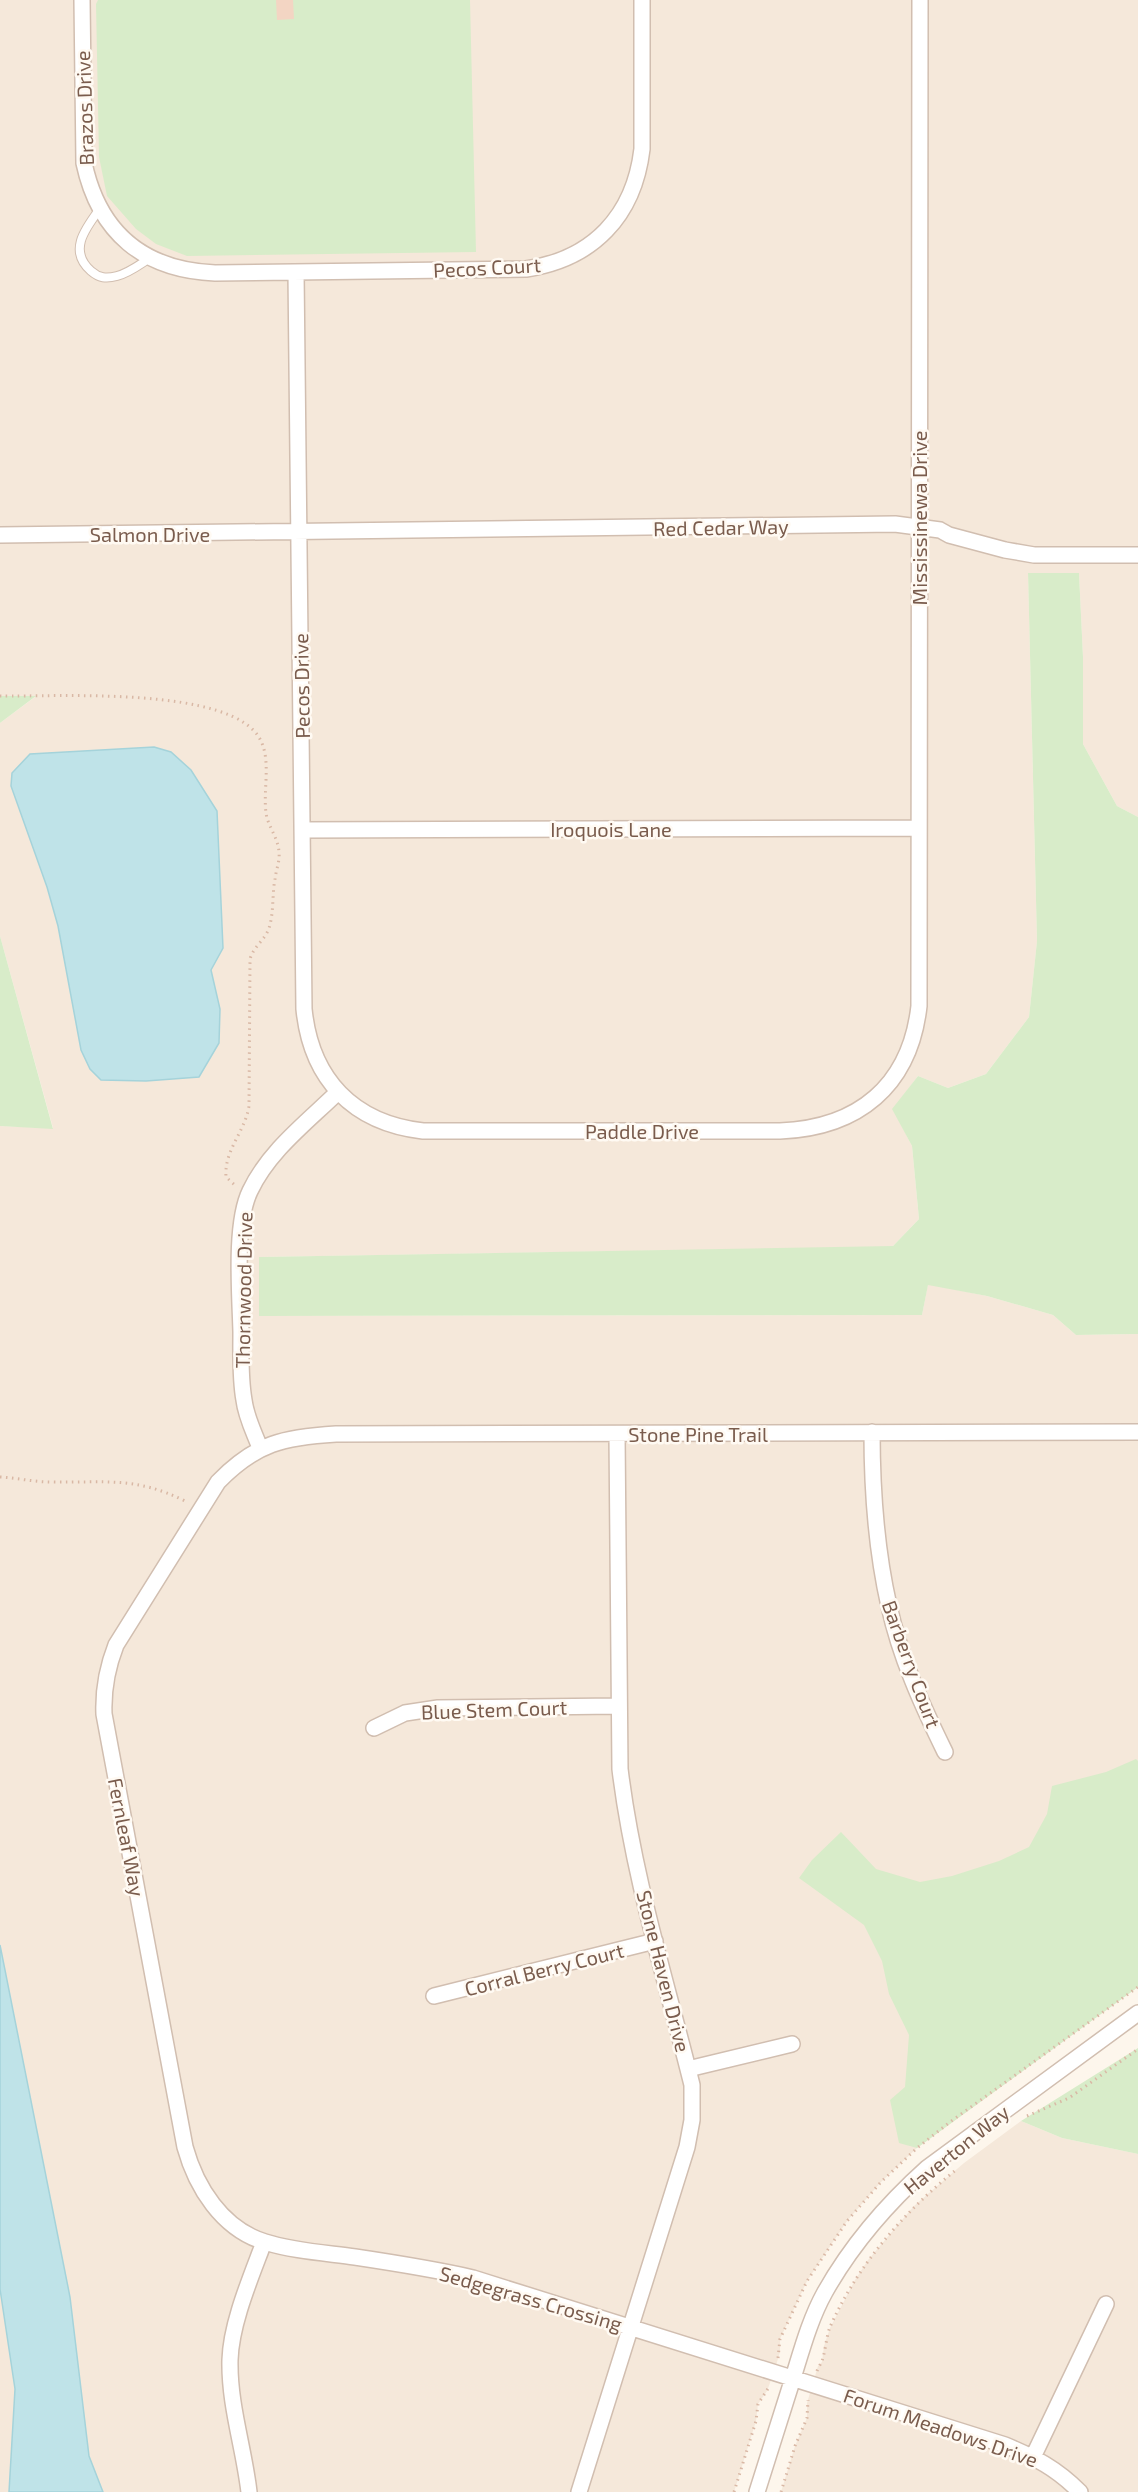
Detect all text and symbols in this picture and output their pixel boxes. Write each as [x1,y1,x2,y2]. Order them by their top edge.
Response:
street label: Brazos Drive [70,50,98,166]
street label: Pecos Court [433,252,542,282]
street label: Mississinewa Drive [907,431,931,605]
street label: Red Cedar Way [653,514,789,540]
street label: Salmon Drive [90,522,210,546]
street label: Pecos Drive [288,633,314,739]
street label: Iroquois Lane [550,817,672,841]
street label: Paddle Drive [585,1119,699,1143]
street label: Thornwood Drive [230,1211,256,1369]
street label: Stone Pine Trail [628,1422,768,1446]
street label: Barberry Court [878,1597,946,1731]
street label: Blue Stem Court [421,1694,568,1724]
street label: Fernleaf Way [104,1776,150,1899]
street label: Stone Haven Drive [632,1888,696,2054]
street label: Corral Berry Court [462,1938,626,2000]
street label: Haverton Way [898,2099,1014,2199]
street label: Sedgegrass Crossing [437,2260,625,2336]
street label: Forum Meadows Drive [841,2382,1041,2472]

